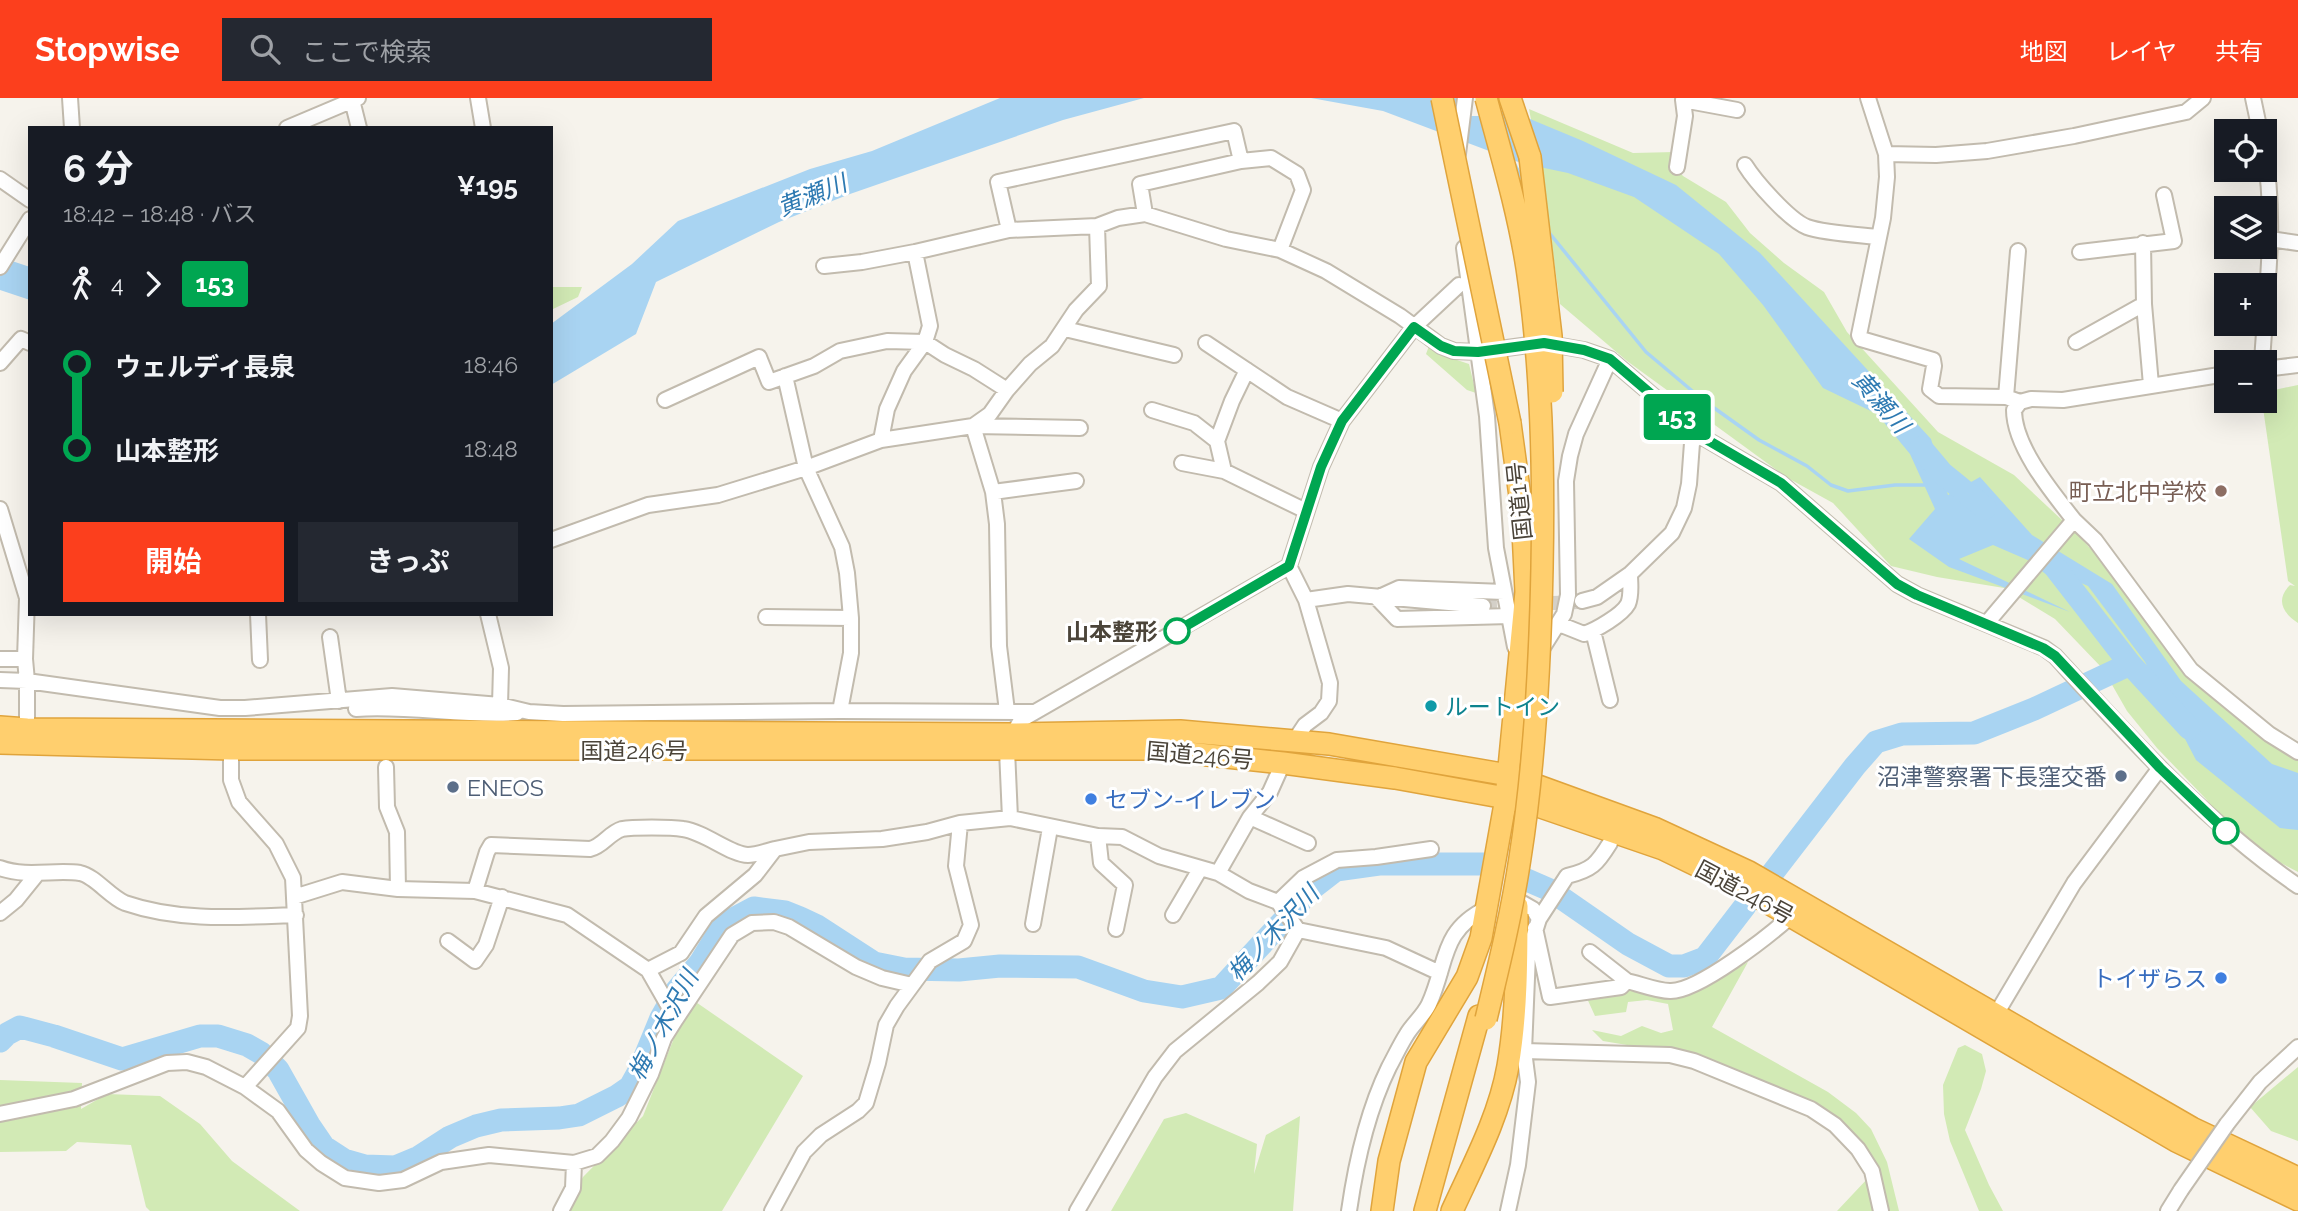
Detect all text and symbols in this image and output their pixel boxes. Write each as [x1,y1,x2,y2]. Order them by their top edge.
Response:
search box [222,18,712,81]
text: Stopwise [35,30,180,69]
icon: search [246,30,284,68]
text: ここで検索 [302,37,432,67]
text: 地図 [2020,37,2068,66]
text: レイヤ [2106,37,2177,66]
text: 共有 [2215,37,2263,66]
map controls [2214,119,2277,413]
button: locate [2214,119,2277,182]
text: 6 分 [63,146,133,191]
water label: 黄瀬川 [773,167,854,222]
text: ¥195 [457,171,518,201]
button: layers [2214,196,2277,259]
text: 18:42 – 18:48 · バス [63,200,256,227]
icon: walk [63,265,101,303]
icon: forward [134,265,172,303]
text: 153 [196,269,234,298]
text: 4 [111,270,124,297]
button: + [2214,273,2277,336]
button: − [2214,350,2277,413]
text: 18:46 [464,351,518,378]
text: ウェルディ長泉 [115,352,295,382]
water label: 黄瀬川 [1846,365,1918,441]
line badge: 153 [1637,394,1717,440]
text: 153 [1658,402,1696,431]
text: 18:48 [464,435,518,462]
text: 山本整形 [115,436,219,466]
street label: 国道1号 [1501,460,1537,542]
place label: 町立北中学校 [2069,478,2207,505]
marker: 町立北中学校 [2213,483,2229,499]
button: 開始 [63,522,284,602]
button: きっぷ [298,522,518,602]
place label: 山本整形 [1066,618,1158,645]
marker: 山本整形 [1164,618,1190,644]
place label: ルートイン [1445,693,1560,720]
marker: ルートイン [1423,698,1439,714]
street label: 国道246号 [580,737,688,764]
street label: 国道246号 [1145,737,1255,773]
place label: 沼津警察署下長窪交番 [1877,763,2107,790]
marker: 沼津警察署下長窪交番 [2113,768,2129,784]
place label: ENEOS [467,774,544,801]
marker: ENEOS [445,779,461,795]
place label: セブン-イレブン [1105,786,1276,813]
marker: セブン-イレブン [1083,791,1099,807]
unlabelled marker [2213,818,2239,844]
street label: 国道246号 [1691,855,1799,929]
water label: 梅ノ木沢川 [1221,877,1327,987]
water label: 梅ノ木沢川 [622,963,705,1085]
place label: トイザらス [2092,965,2207,992]
marker: トイザらス [2213,970,2229,986]

